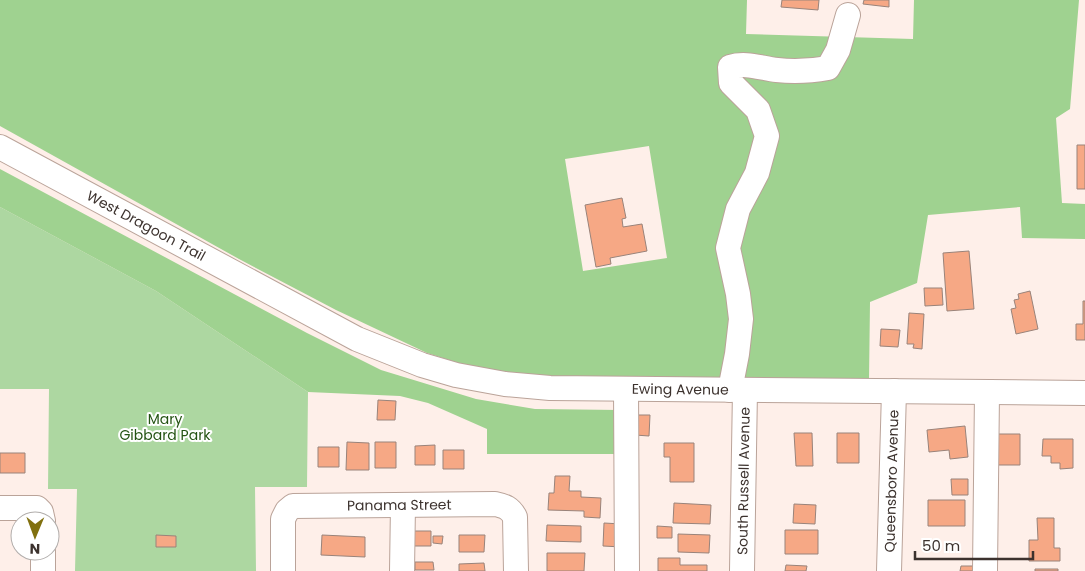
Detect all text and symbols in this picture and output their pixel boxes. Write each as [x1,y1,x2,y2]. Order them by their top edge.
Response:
street label: West Dragoon Trail [83,185,209,266]
street label: Ewing Avenue [632,379,729,400]
street label: South Russell Avenue [732,407,755,555]
park label: Mary Gibbard Park [119,409,211,445]
street label: Queensboro Avenue [880,409,903,553]
street label: Panama Street [347,494,452,515]
north arrow [10,511,60,561]
scale bar [915,528,1032,560]
text: 50 m [922,535,960,556]
text: N [29,539,40,559]

